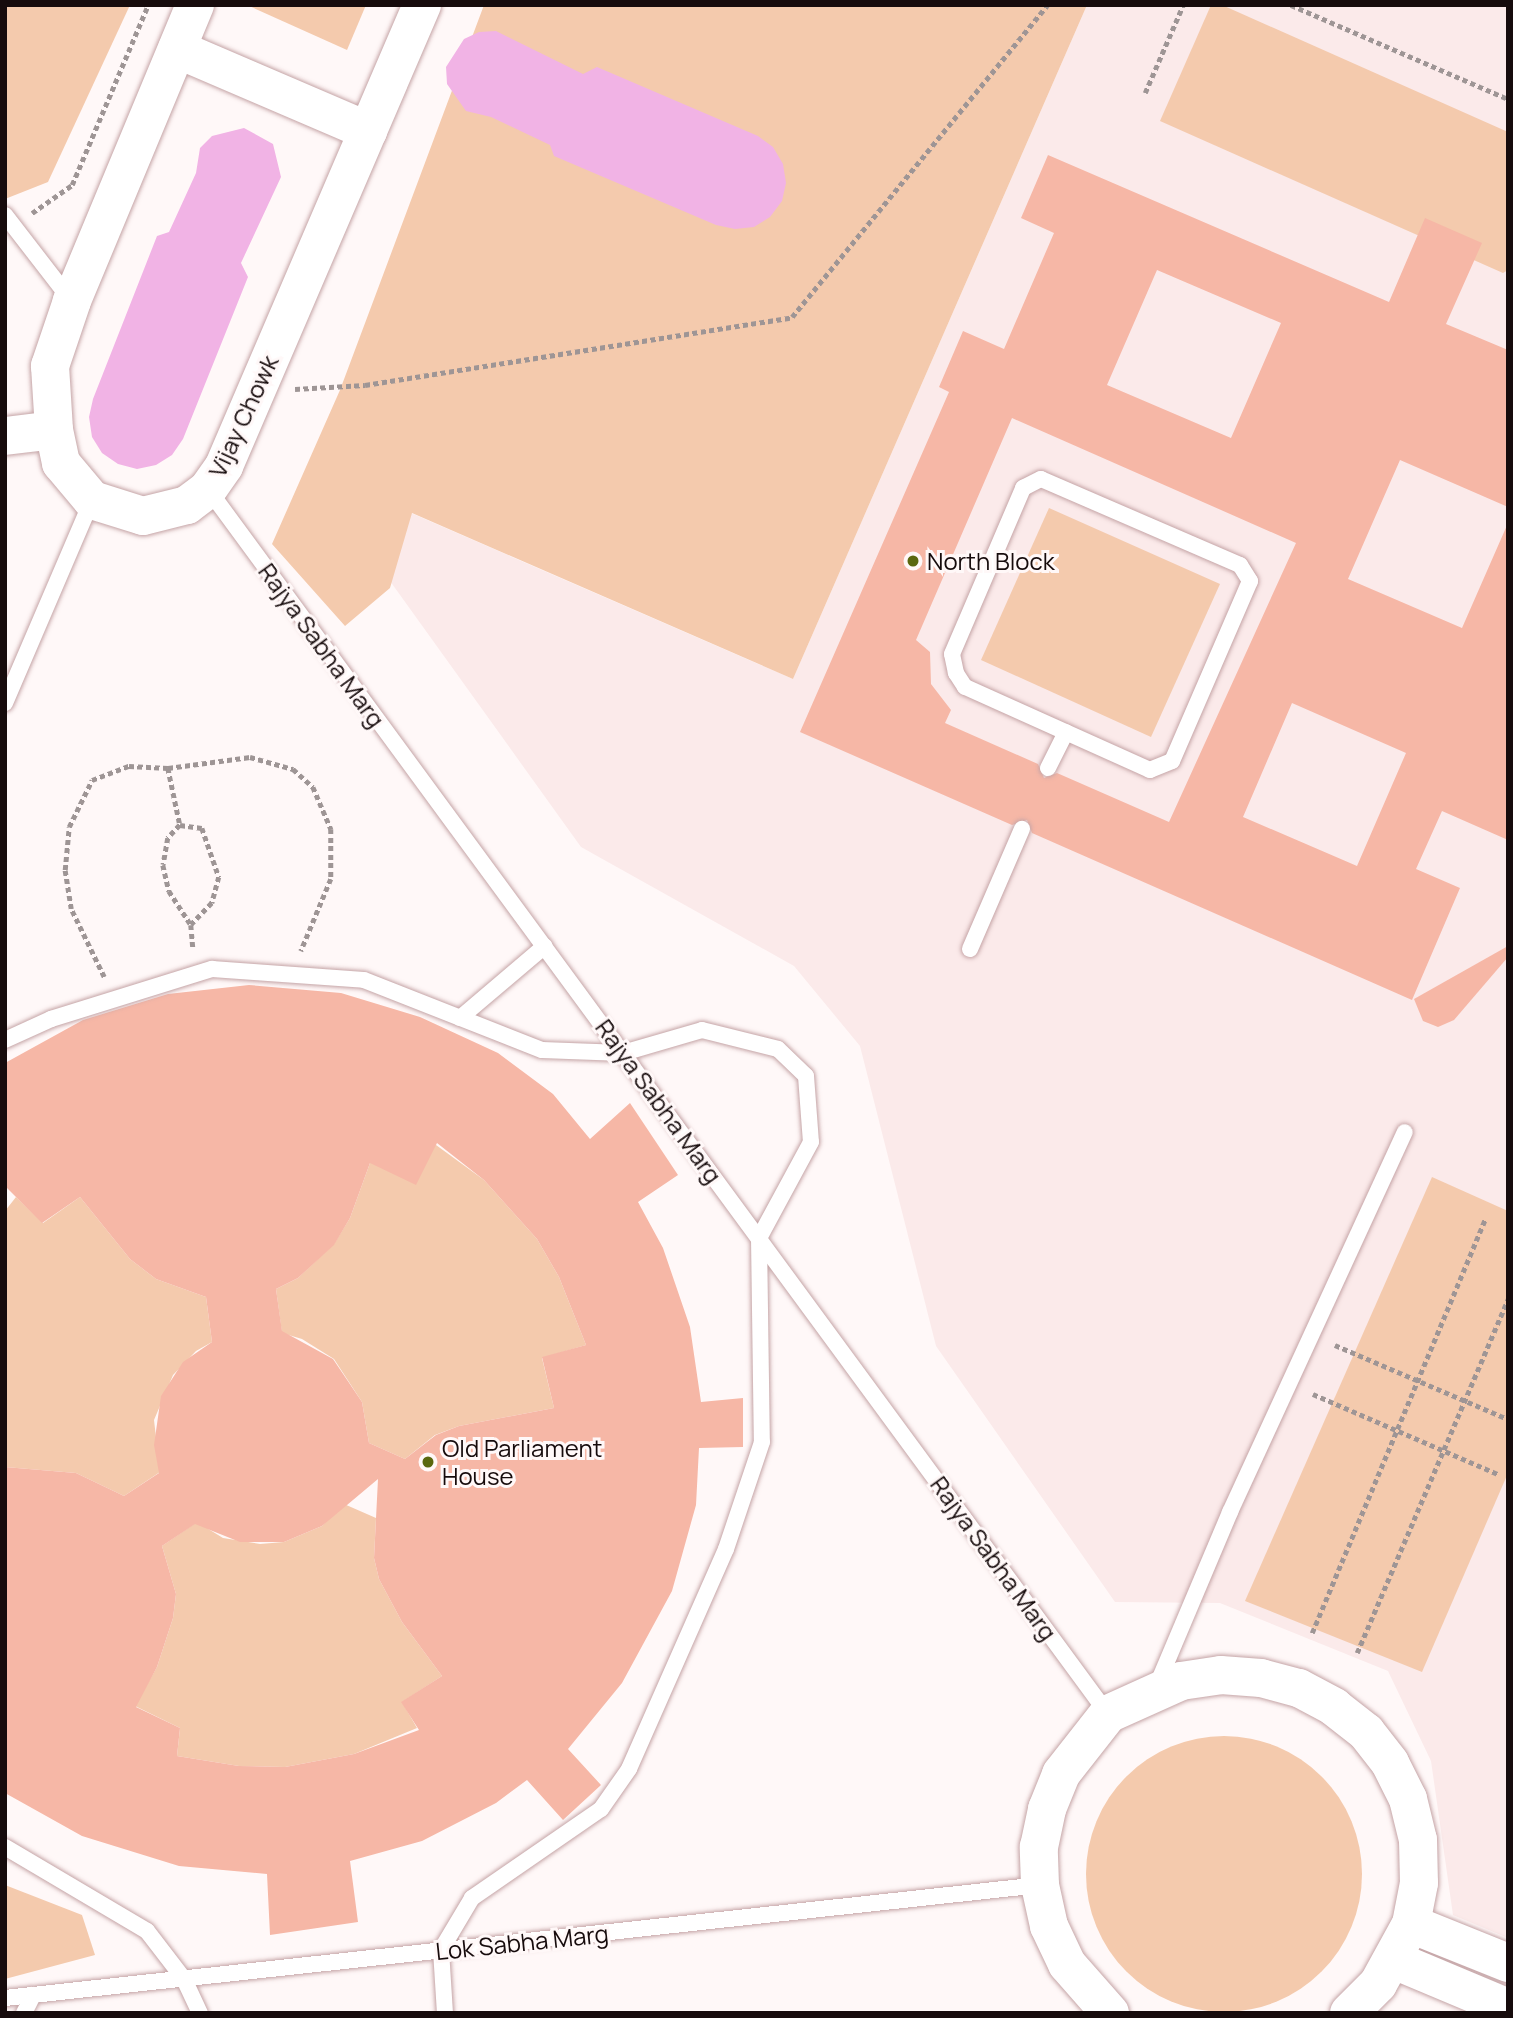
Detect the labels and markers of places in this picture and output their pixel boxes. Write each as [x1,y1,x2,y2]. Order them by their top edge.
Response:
place label: North Block [927,547,1055,575]
marker: North Block [905,553,921,569]
place label: Old Parliament House [442,1434,602,1490]
marker: Old Parliament House [420,1454,436,1470]

